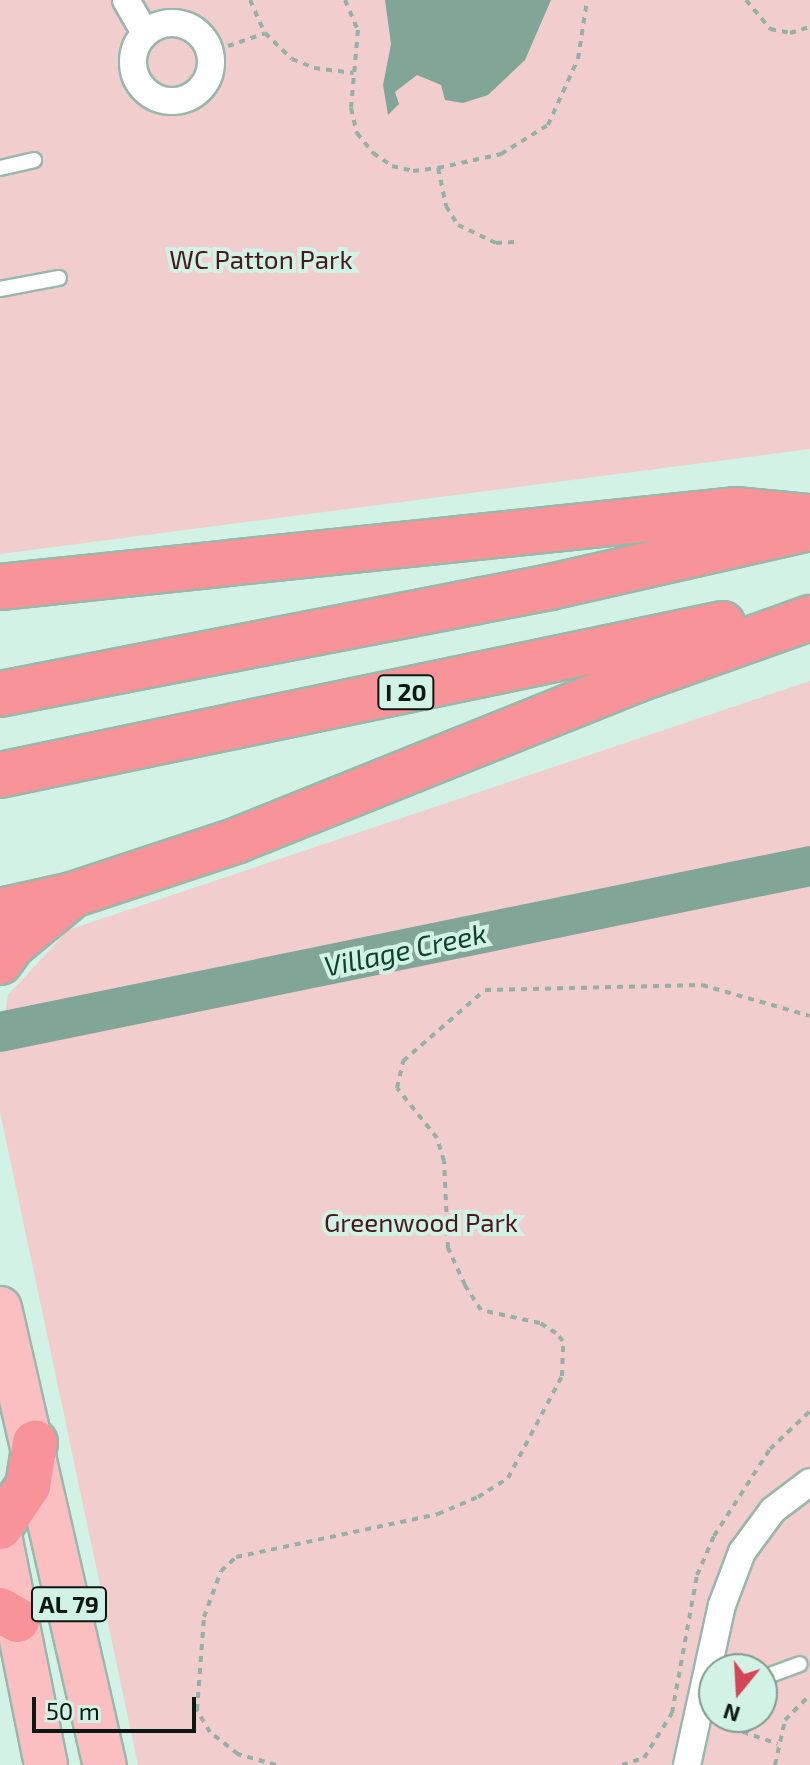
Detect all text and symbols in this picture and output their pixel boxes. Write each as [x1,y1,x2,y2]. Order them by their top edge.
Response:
park label: WC Patton Park [169,243,353,275]
road number: I 20 [376,672,436,712]
water label: Village Creek [321,915,489,983]
park label: Greenwood Park [324,1206,518,1238]
road number: AL 79 [29,1584,109,1624]
north arrow [698,1653,778,1733]
scale bar [36,1681,200,1731]
text: 50 m [46,1696,100,1725]
text: N [720,1699,743,1729]

